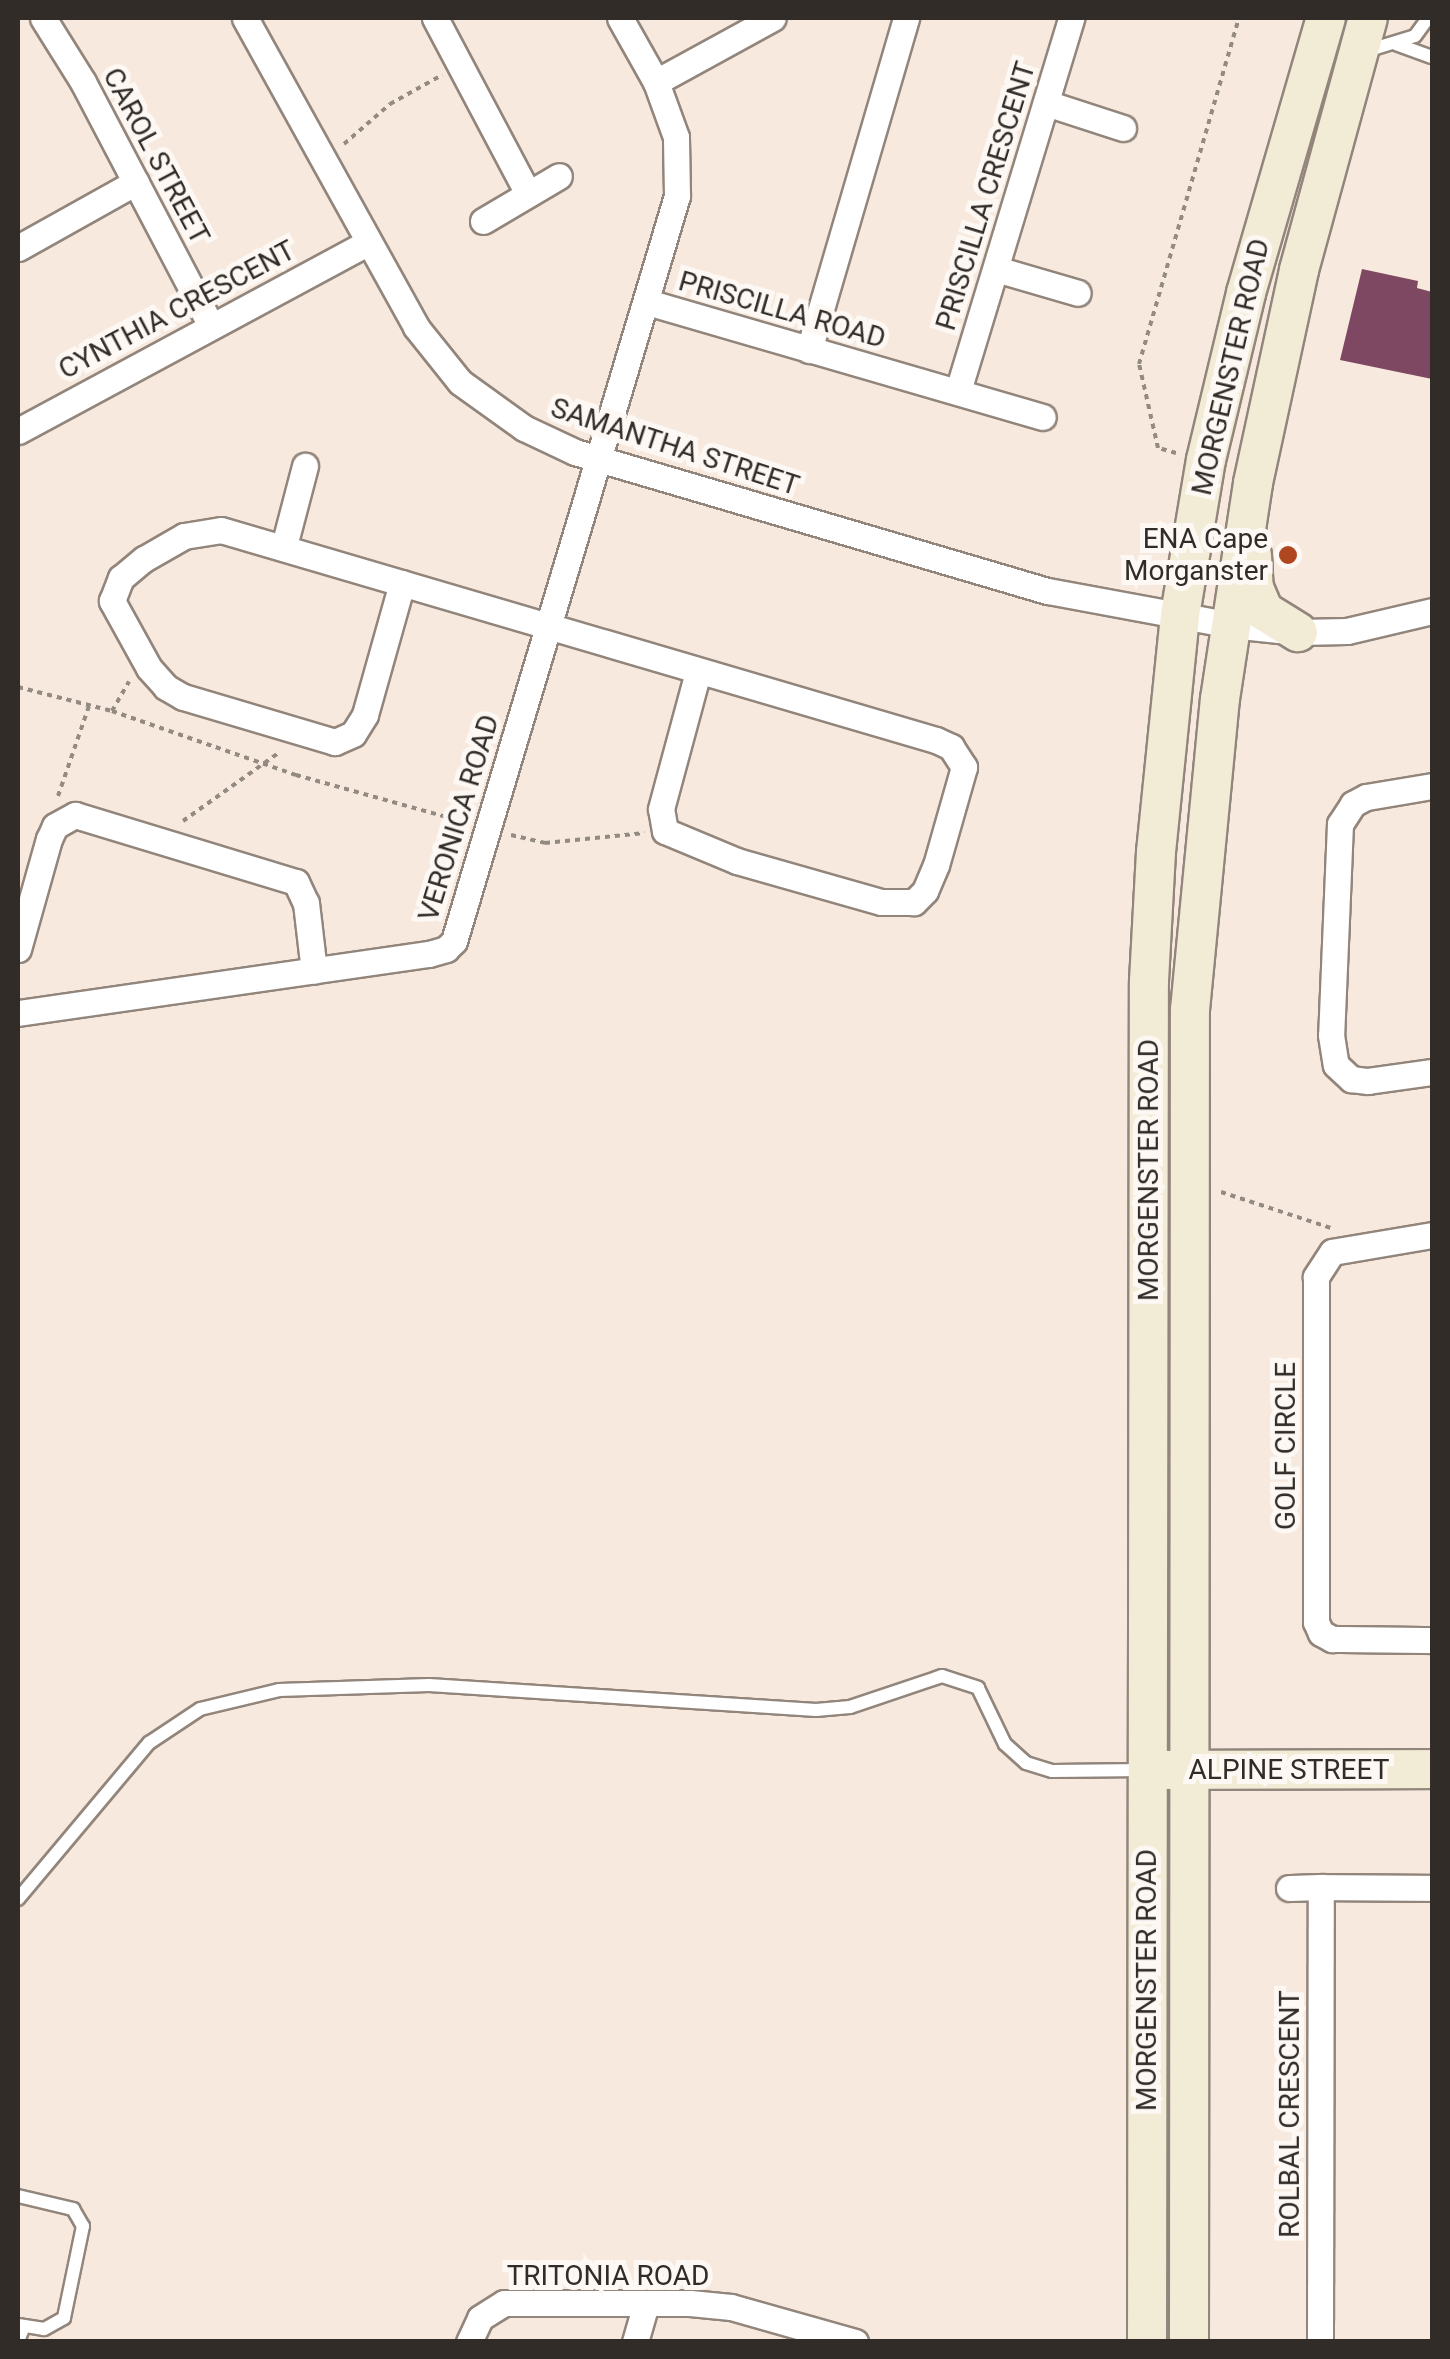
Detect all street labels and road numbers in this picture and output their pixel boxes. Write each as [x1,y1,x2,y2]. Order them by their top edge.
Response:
street label: PRISCILLA CRESCENT [929,58,1043,334]
street label: CAROL STREET [96,62,216,250]
street label: CYNTHIA CRESCENT [53,233,301,387]
street label: MORGENSTER ROAD [1185,235,1277,499]
street label: PRISCILLA ROAD [675,264,889,356]
street label: SAMANTHA STREET [547,391,803,503]
street label: VERONICA ROAD [412,711,506,925]
street label: MORGENSTER ROAD [1132,1039,1166,1301]
street label: GOLF CIRCLE [1269,1362,1303,1530]
street label: ALPINE STREET [1189,1753,1389,1787]
street label: MORGENSTER ROAD [1130,1849,1164,2111]
street label: ROLBAL CRESCENT [1273,1990,1307,2238]
street label: TRITONIA ROAD [507,2259,709,2293]

